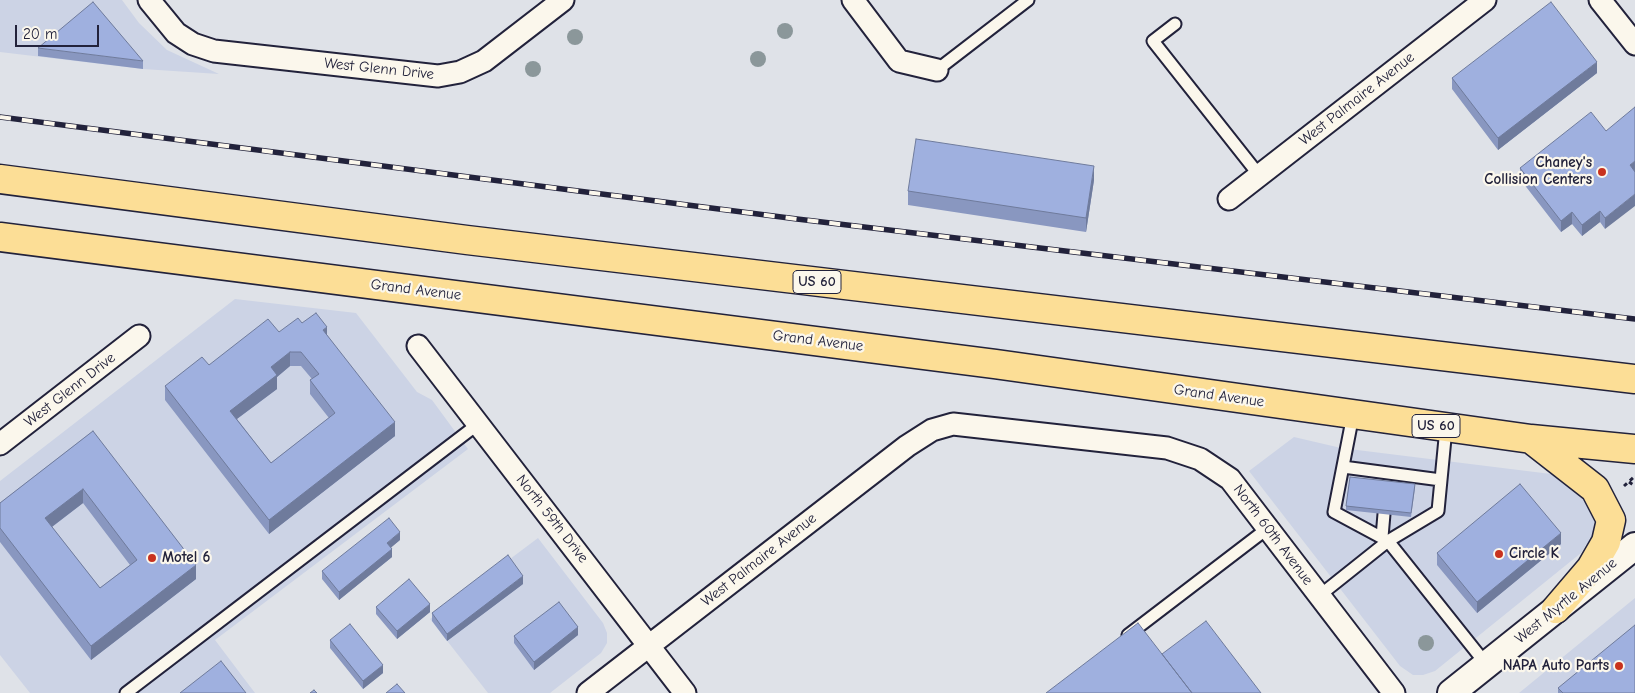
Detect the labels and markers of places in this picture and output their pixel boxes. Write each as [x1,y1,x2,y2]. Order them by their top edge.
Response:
place label: Chaney's Collision Centers [1484,154,1592,189]
marker: Chaney's Collision Centers [1596,166,1608,178]
place label: Circle K [1509,545,1559,563]
marker: Circle K [1493,548,1505,560]
place label: Motel 6 [162,549,210,567]
marker: Motel 6 [146,552,158,564]
place label: NAPA Auto Parts [1503,657,1609,675]
marker: NAPA Auto Parts [1613,660,1625,672]

